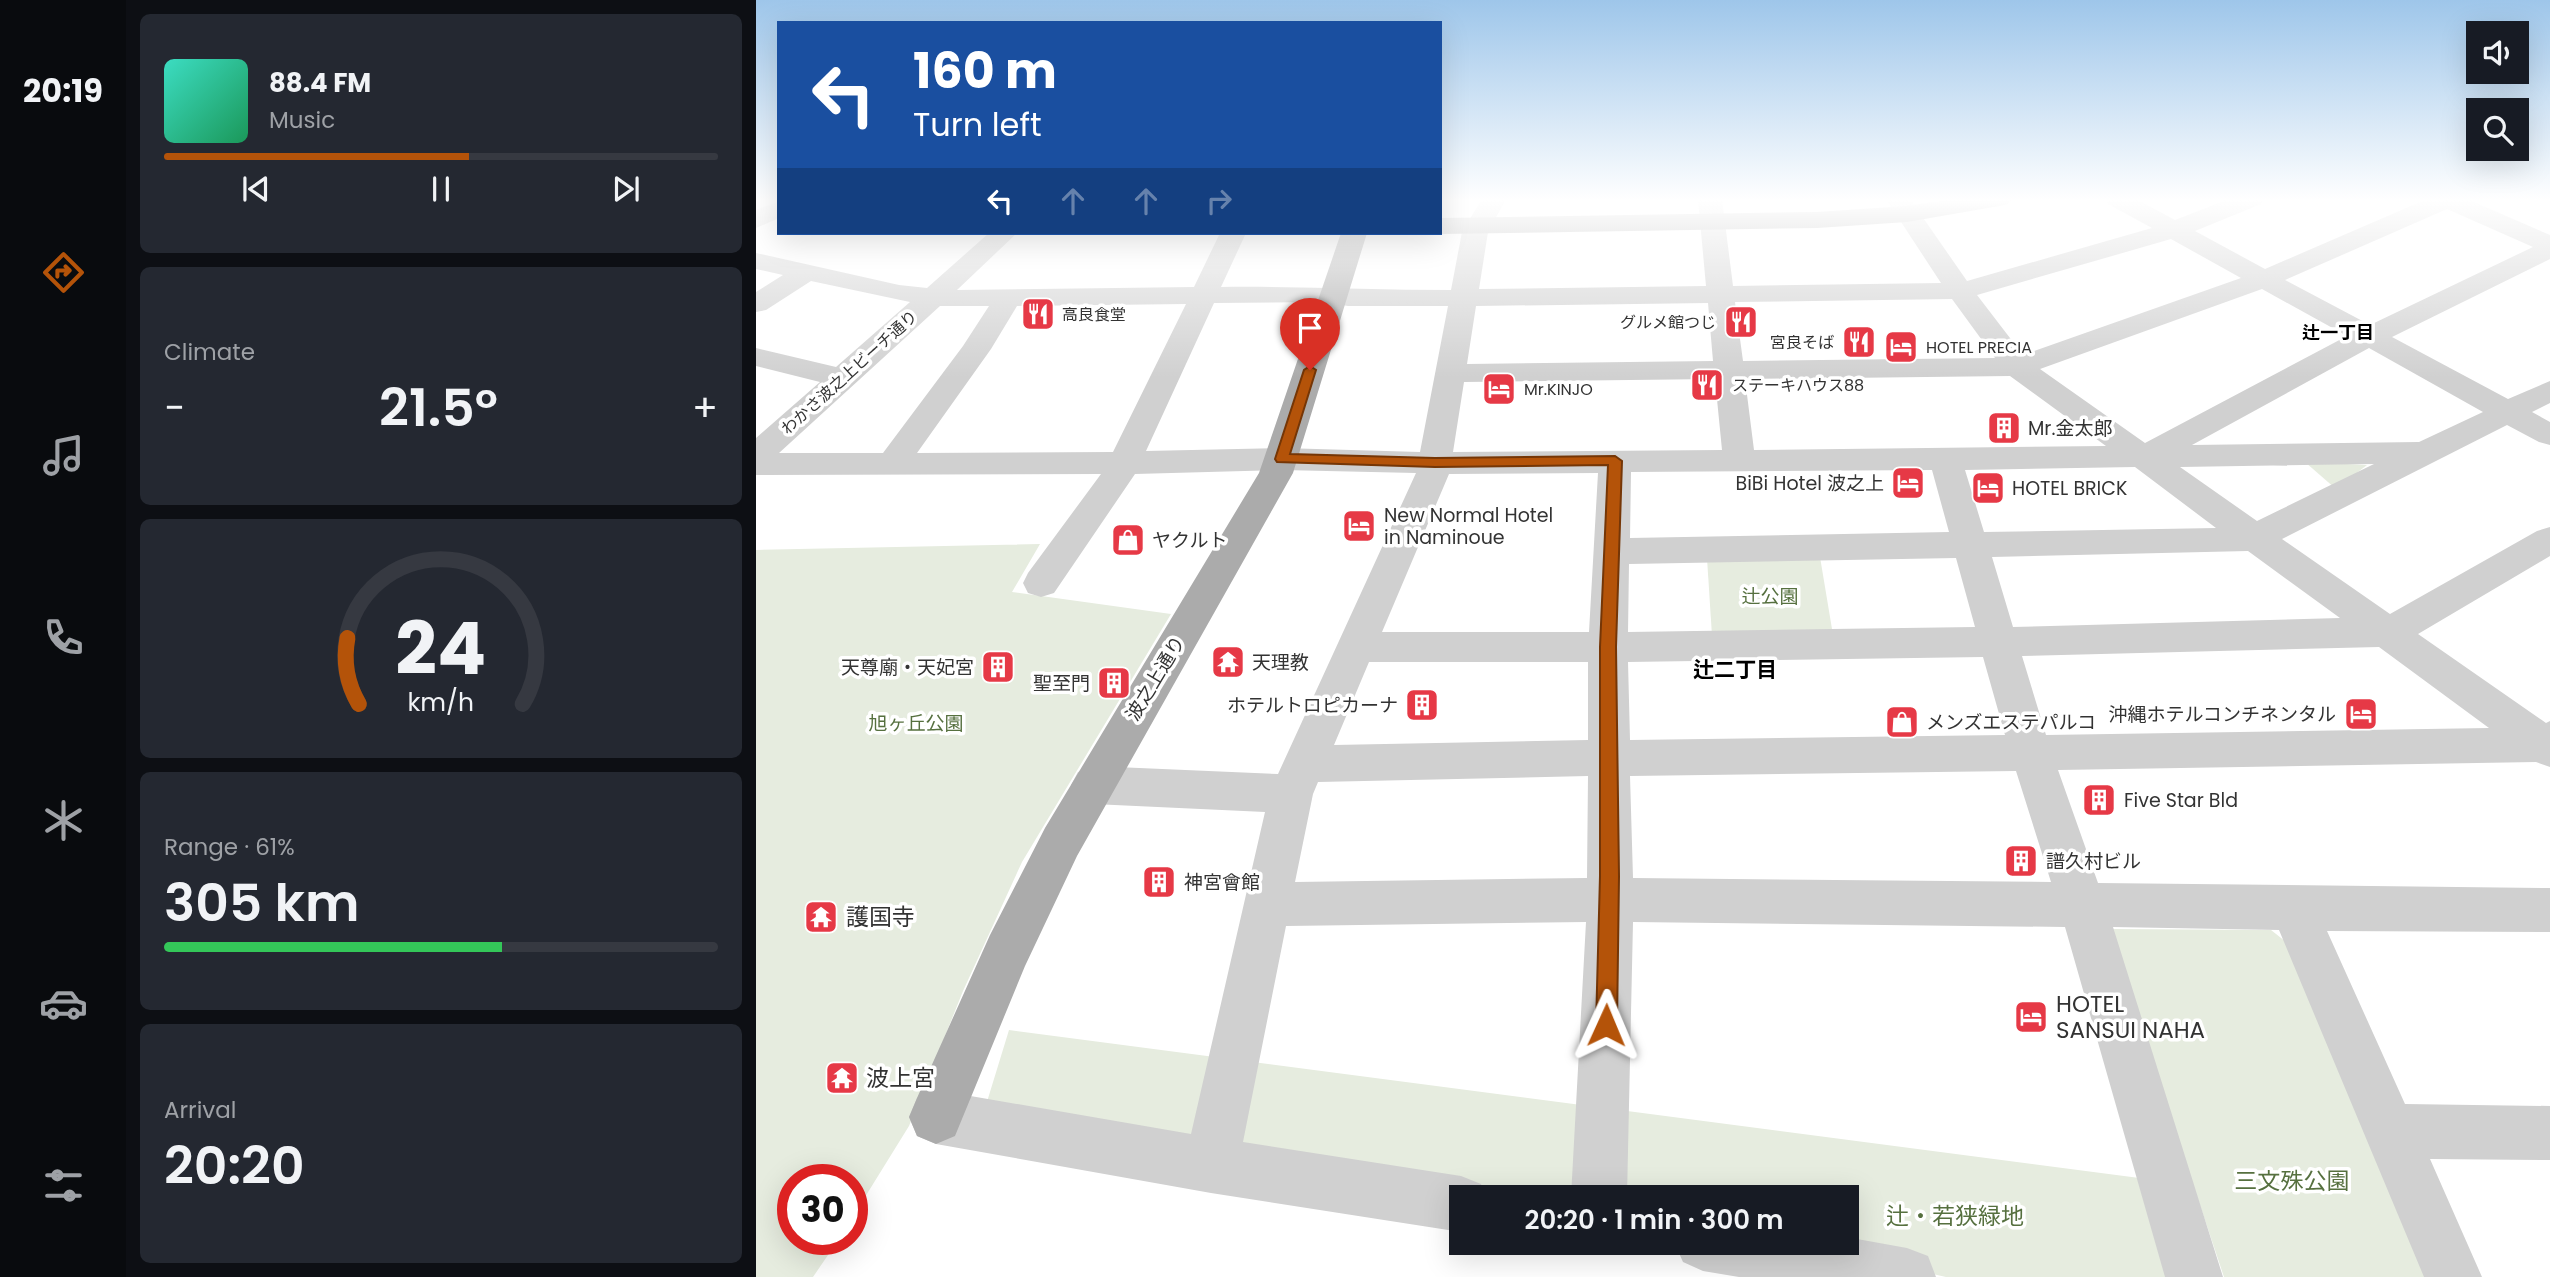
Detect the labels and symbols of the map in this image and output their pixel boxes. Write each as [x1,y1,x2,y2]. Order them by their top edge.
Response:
restaurant icon: 高良食堂 [1019,295,1057,333]
pin [1280,298,1340,370]
place label: 高良食堂 [1062,303,1126,326]
restaurant icon: グルメ館つじ [1722,303,1760,341]
street label: わかさ波之上ビーチ通り [776,305,922,440]
place label: グルメ館つじ [1620,311,1716,334]
district label: 辻一丁目 [2302,320,2374,345]
restaurant icon: 宮良そば [1840,323,1878,361]
hotel icon: HOTEL PRECIA [1882,328,1920,366]
place label: 宮良そば [1770,331,1834,354]
place label: HOTEL PRECIA [1926,336,2032,359]
restaurant icon: ステーキハウス88 [1688,366,1726,404]
hotel icon: Mr.KINJO [1480,370,1518,408]
place label: ステーキハウス88 [1732,374,1864,397]
place label: Mr.KINJO [1524,378,1593,401]
building icon: Mr.金太郎 [1985,409,2023,447]
place label: Mr.金太郎 [2028,415,2112,442]
hotel icon: BiBi Hotel 波之上 [1889,464,1927,502]
hotel icon: HOTEL BRICK [1969,469,2007,507]
place label: BiBi Hotel 波之上 [1736,470,1884,497]
place label: HOTEL BRICK [2012,475,2127,502]
place label: New Normal Hotel in Naminoue [1384,502,1553,551]
hotel icon: New Normal Hotel in Naminoue [1340,507,1378,545]
shop icon: ヤクルト [1109,521,1147,559]
place label: ヤクルト [1152,527,1227,554]
park label: 辻公園 [1741,583,1799,610]
street label: 波之上通り [1119,631,1191,726]
temple icon: 天理教 [1209,643,1247,681]
building icon: 天尊廟・天妃宮 [979,648,1017,686]
place label: 天理教 [1252,649,1309,676]
place label: 天尊廟・天妃宮 [841,654,974,681]
district label: 辻二丁目 [1693,655,1777,684]
building icon: 聖至門 [1095,664,1133,702]
place label: 聖至門 [1033,670,1090,697]
building icon: ホテルトロピカーナ [1403,686,1441,724]
place label: ホテルトロピカーナ [1227,692,1398,719]
hotel icon: 沖縄ホテルコンチネンタル [2342,695,2380,733]
place label: 沖縄ホテルコンチネンタル [2108,701,2336,728]
shop icon: メンズエステパルコ [1883,703,1921,741]
place label: メンズエステパルコ [1926,709,2096,736]
park label: 旭ヶ丘公園 [868,710,964,737]
building icon: Five Star Bld [2080,781,2118,819]
place label: Five Star Bld [2124,787,2238,814]
building icon: 譜久村ビル [2002,842,2040,880]
place label: 譜久村ビル [2046,848,2141,875]
building icon: 神宮會館 [1140,863,1178,901]
place label: 神宮會館 [1184,869,1260,896]
temple icon: 護国寺 [802,898,840,936]
place label: 護国寺 [846,901,915,933]
position arrow [1569,988,1643,1062]
place label: HOTEL SANSUI NAHA [2056,988,2205,1046]
hotel icon: HOTEL SANSUI NAHA [2012,998,2050,1036]
temple icon: 波上宮 [823,1059,861,1097]
place label: 波上宮 [866,1062,935,1094]
speed limit sign: 30 [777,1164,868,1255]
park label: 三文殊公園 [2235,1165,2350,1197]
park label: 辻・若狭緑地 [1886,1200,2024,1232]

